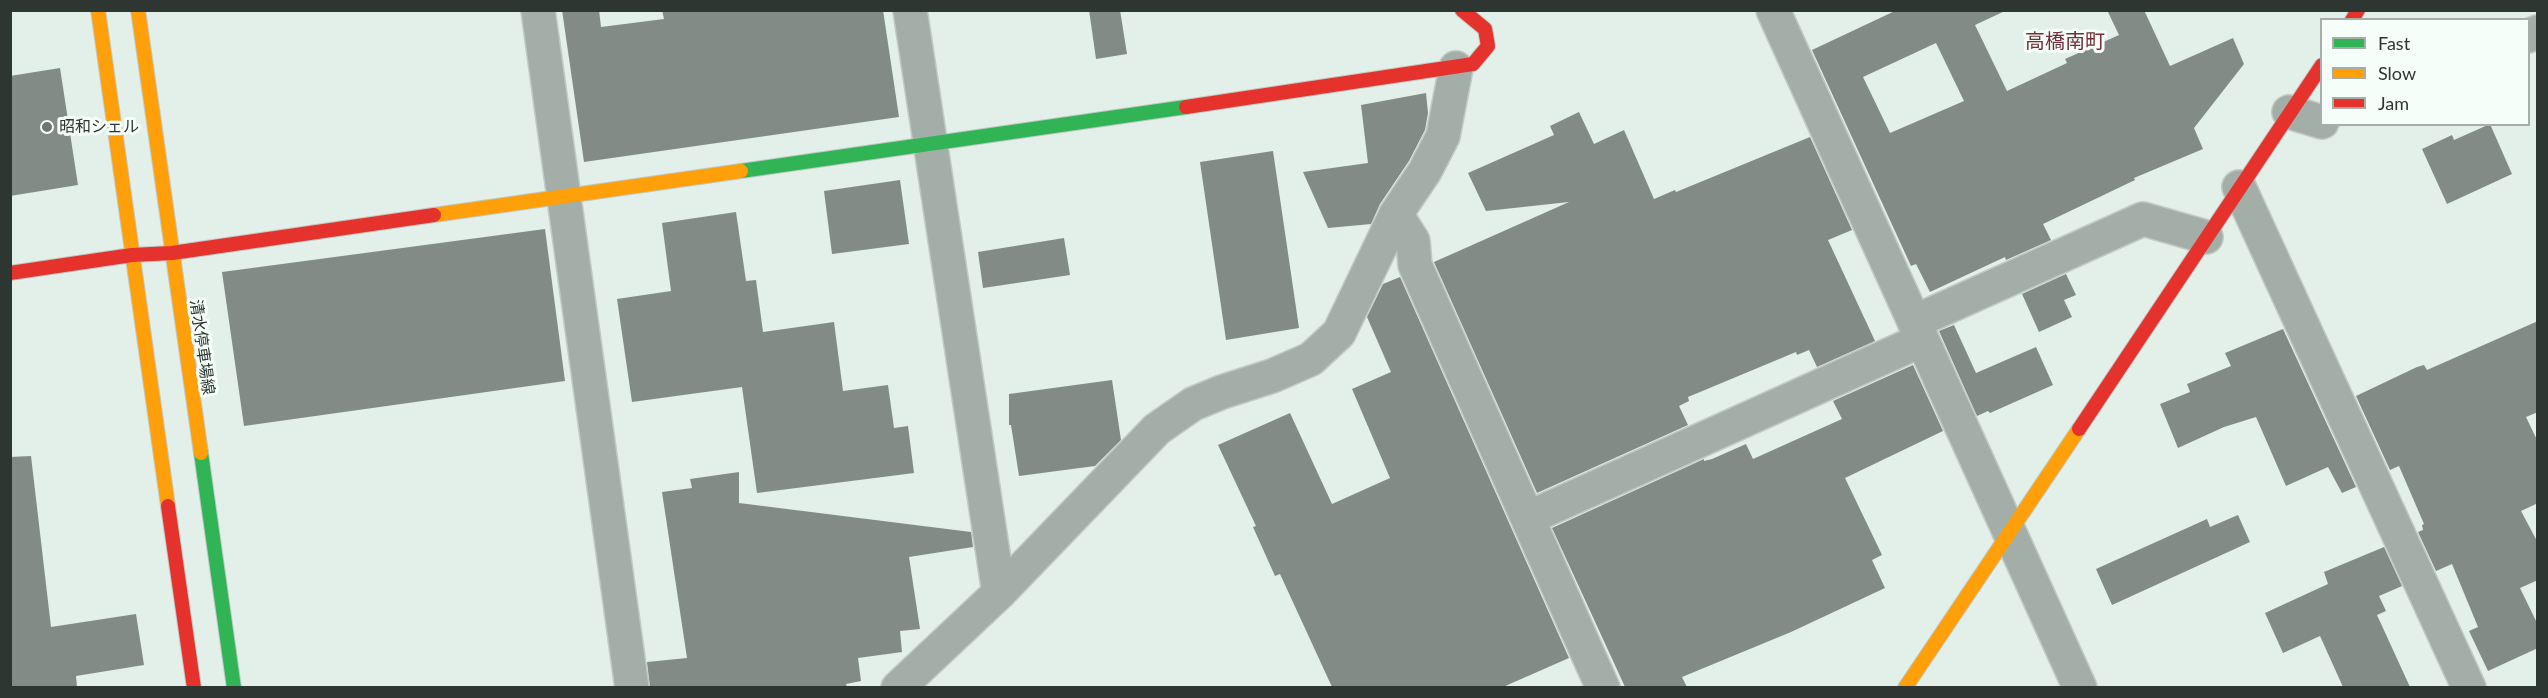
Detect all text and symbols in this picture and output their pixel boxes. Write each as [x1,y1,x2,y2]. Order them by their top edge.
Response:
legend [2320,18,2530,126]
district label: 高橋南町 [2025,30,2105,54]
text: Fast [2378,32,2410,54]
text: Slow [2378,62,2416,84]
text: Jam [2378,92,2409,114]
place label: 昭和シェル [59,117,139,137]
marker: 昭和シェル [40,120,54,134]
street label: 清水停車場線 [186,298,218,396]

